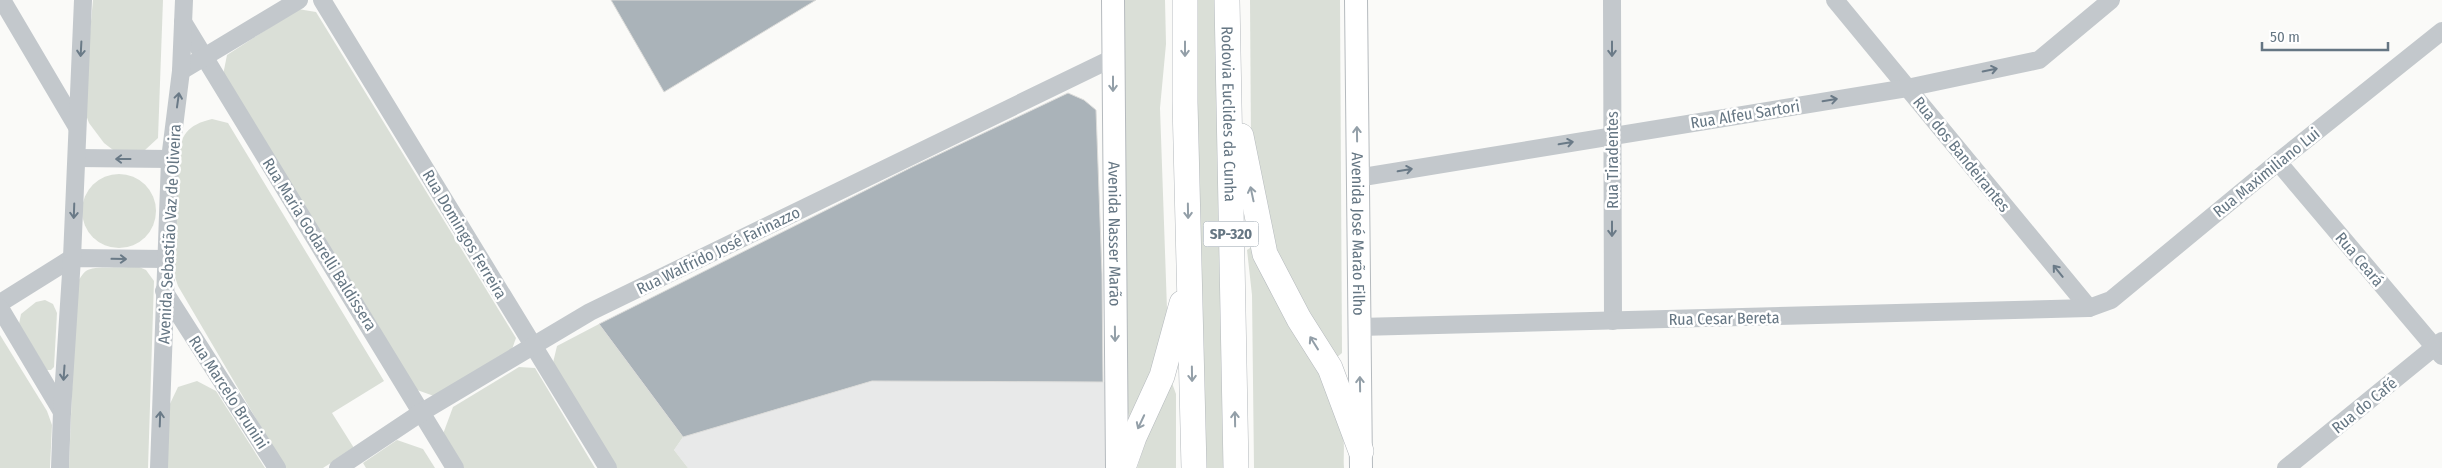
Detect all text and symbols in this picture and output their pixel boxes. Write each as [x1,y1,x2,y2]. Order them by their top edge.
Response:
scale bar [2262,20,2388,52]
street label: Rodovia Euclides da Cunha [1218,26,1240,202]
text: 50 m [2270,28,2300,46]
one-way arrow [76,40,85,56]
one-way arrow [1180,40,1190,56]
one-way arrow [1607,40,1617,56]
one-way arrow [1981,65,1997,74]
one-way arrow [1108,75,1118,91]
one-way arrow [173,92,183,108]
street label: Rua dos Bandeirantes [1909,93,2014,216]
one-way arrow [1821,95,1837,105]
street label: Rua Alfeu Sartori [1689,96,1801,133]
street label: Rua Tiradentes [1603,111,1622,209]
street label: Avenida Sebastião Vaz de Oliveira [154,124,185,344]
street label: Rua Maximiliano Lui [2209,124,2323,221]
one-way arrow [1352,127,1362,143]
one-way arrow [1557,137,1573,147]
street label: Avenida José Marão Filho [1348,152,1368,316]
one-way arrow [115,154,131,163]
street label: Rua Maria Godarelli Baldissera [259,154,381,334]
street label: Avenida Nasser Marão [1104,161,1125,307]
one-way arrow [1397,164,1413,174]
street label: Rua Domingos Ferreira [418,166,511,302]
one-way arrow [1247,187,1256,203]
one-way arrow [1183,202,1193,219]
one-way arrow [70,203,79,219]
street label: Rua Walfrido José Farinazzo [633,203,803,298]
one-way arrow [1607,220,1617,236]
road number: SP-320 [1204,222,1258,246]
street label: Rua Ceará [2331,228,2388,290]
one-way arrow [110,254,127,264]
one-way arrow [2052,264,2063,277]
street label: Rua Cesar Bereta [1668,308,1780,329]
one-way arrow [1110,325,1120,341]
street label: Rua Marcelo Brunini [185,332,272,453]
one-way arrow [1309,336,1319,350]
one-way arrow [60,365,69,381]
one-way arrow [1187,365,1197,381]
street label: Rua do Café [2328,373,2401,437]
one-way arrow [1355,377,1365,393]
one-way arrow [155,412,165,428]
one-way arrow [1231,412,1240,428]
one-way arrow [1136,414,1145,429]

